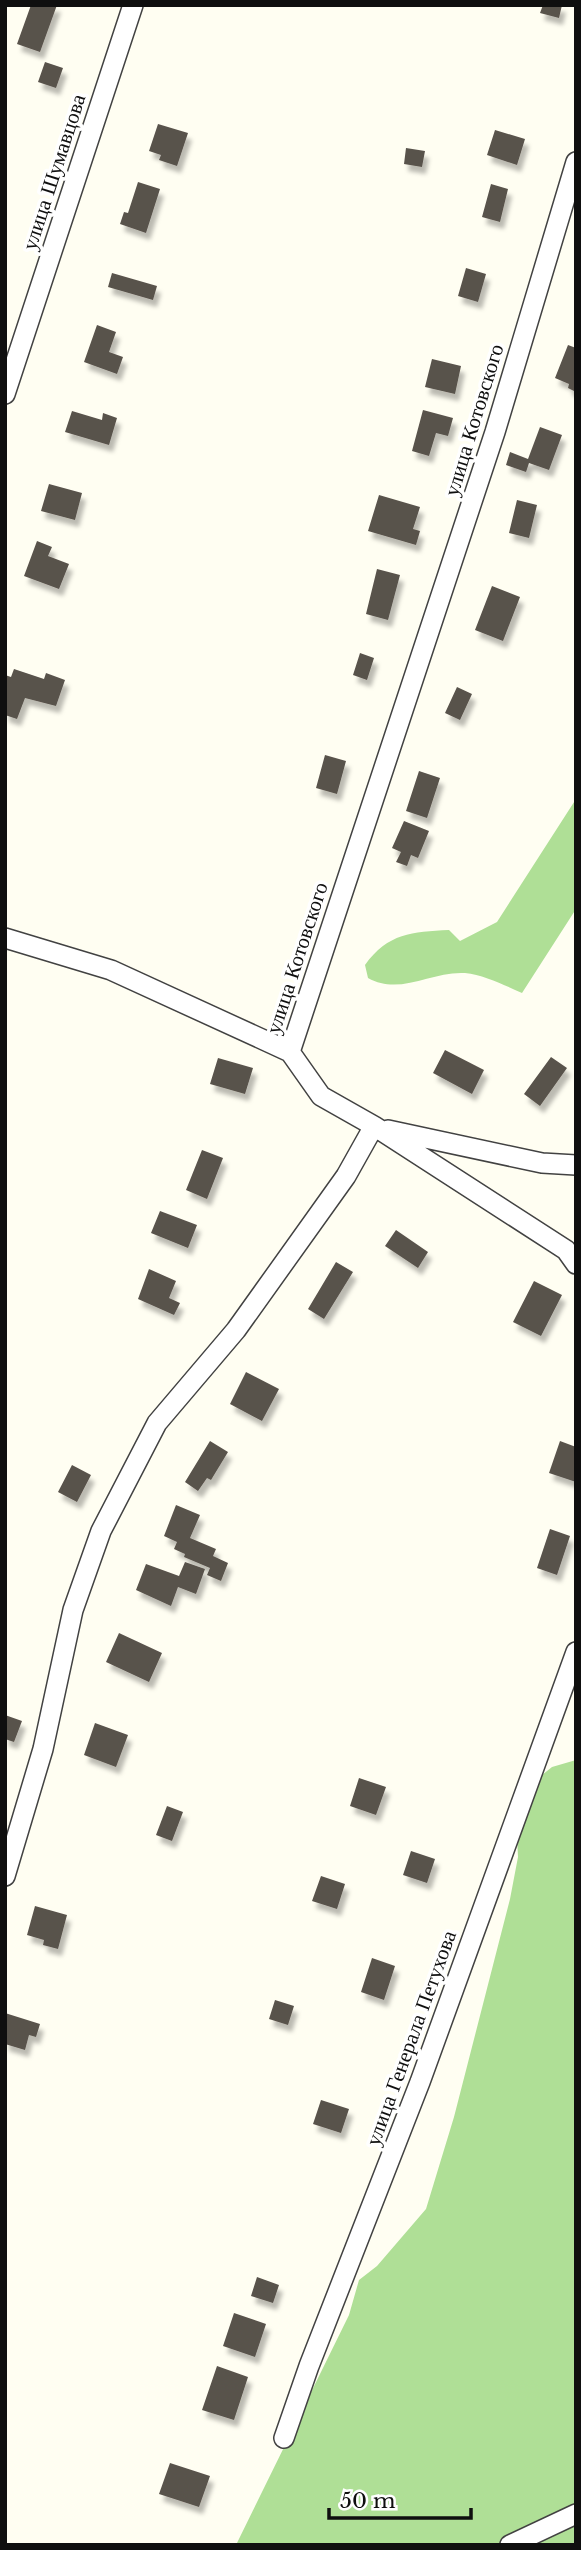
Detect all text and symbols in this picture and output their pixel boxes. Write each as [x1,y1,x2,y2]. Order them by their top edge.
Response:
street label: улица Шумавцова [17,90,92,253]
street label: улица Котовского [438,341,510,499]
street label: улица Котовского [260,879,334,1037]
street label: улица Генерала Петухова [360,1926,462,2149]
scale bar [329,2476,471,2520]
text: 50 m [340,2488,396,2514]

